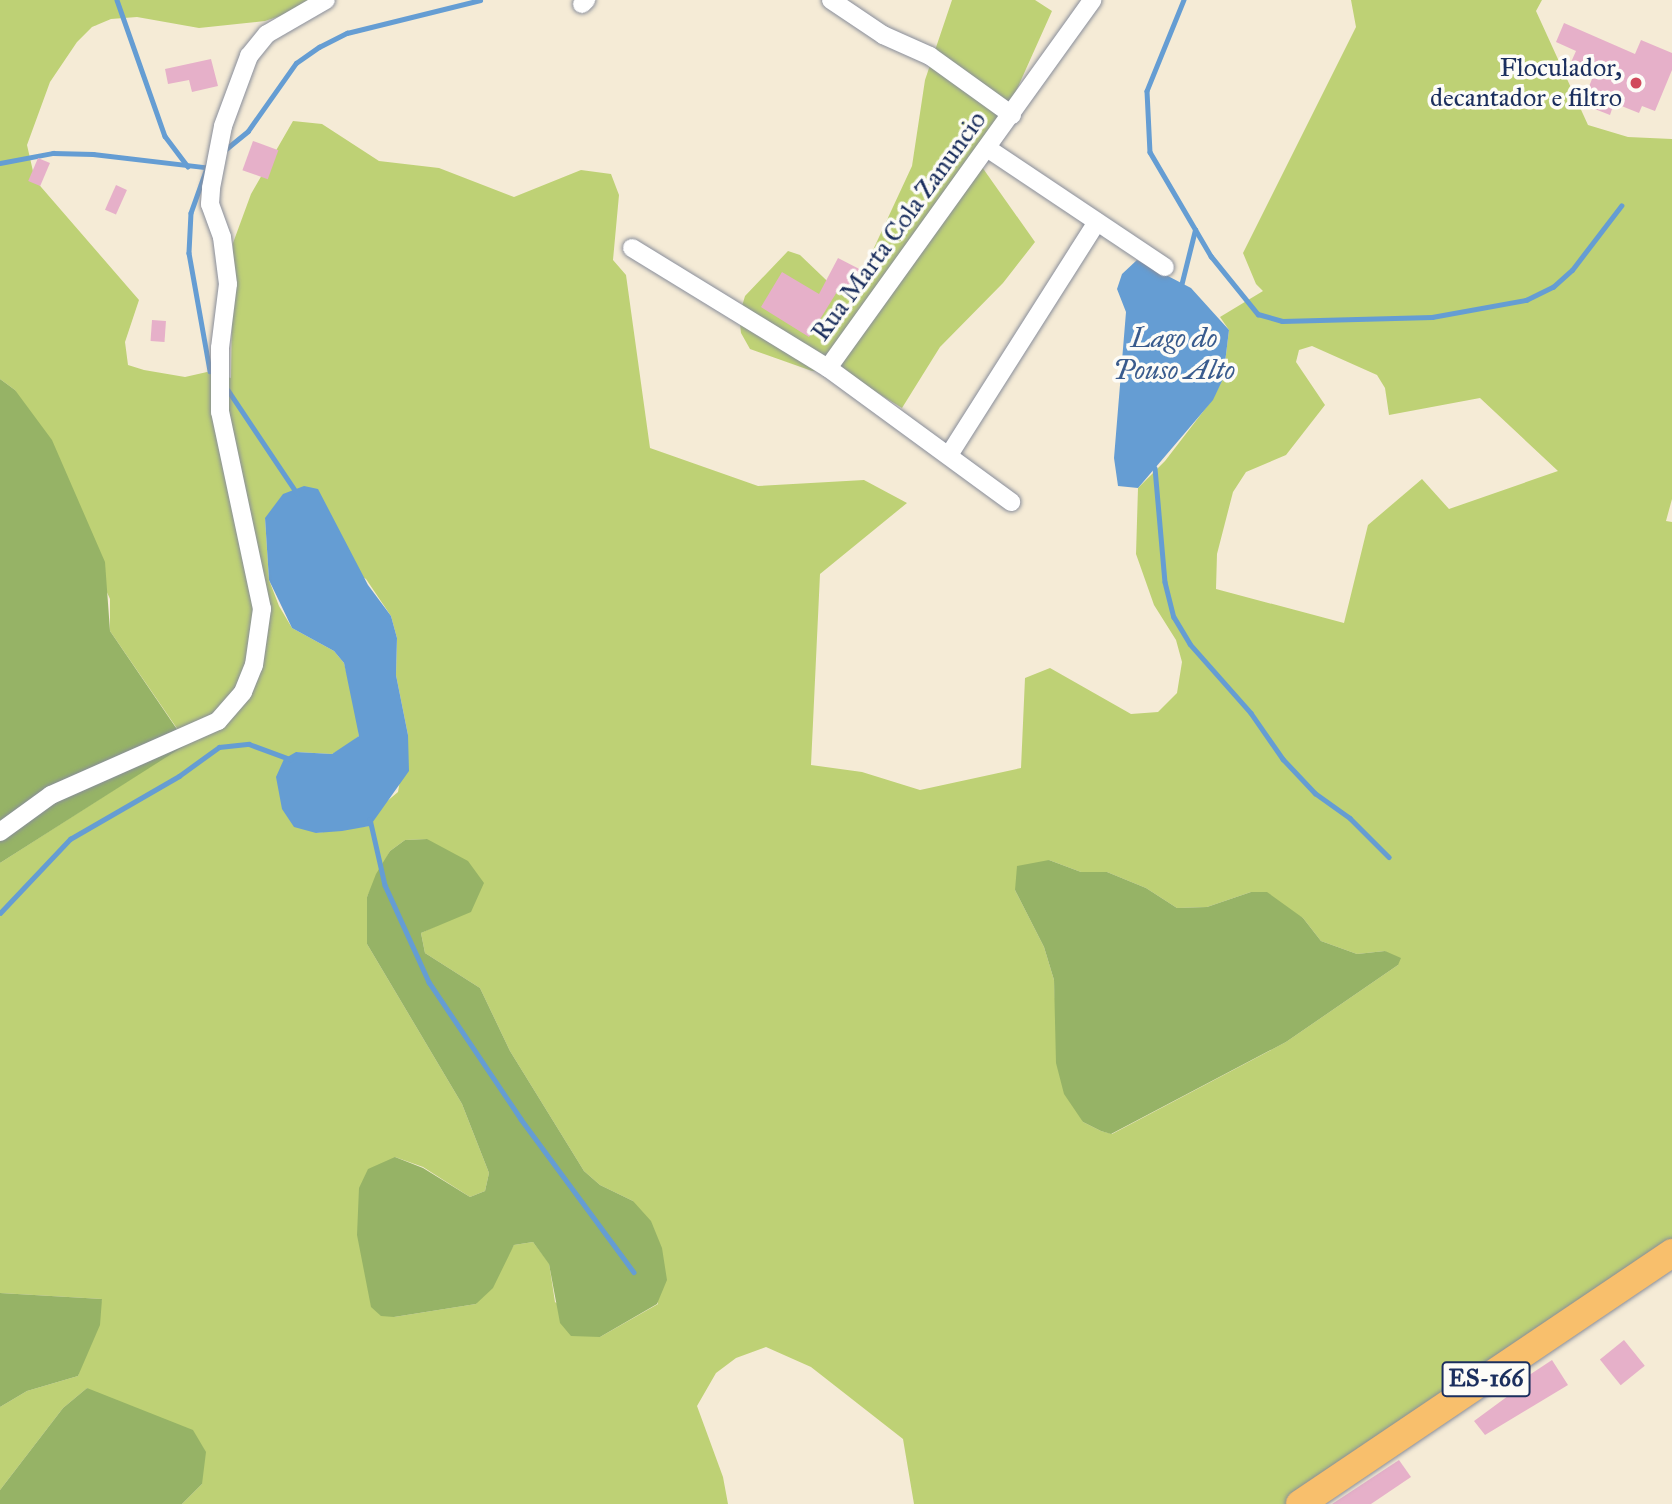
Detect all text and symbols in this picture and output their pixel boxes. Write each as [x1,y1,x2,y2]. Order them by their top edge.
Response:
place label: Floculador, decantador e filtro [1430,52,1622,114]
marker: Floculador, decantador e filtro [1628,75,1644,91]
street label: Rua Marta Cola Zanuncio [805,105,993,347]
water label: Lago do Pouso Alto [1113,321,1235,387]
road number: ES-166 [1440,1358,1532,1400]

